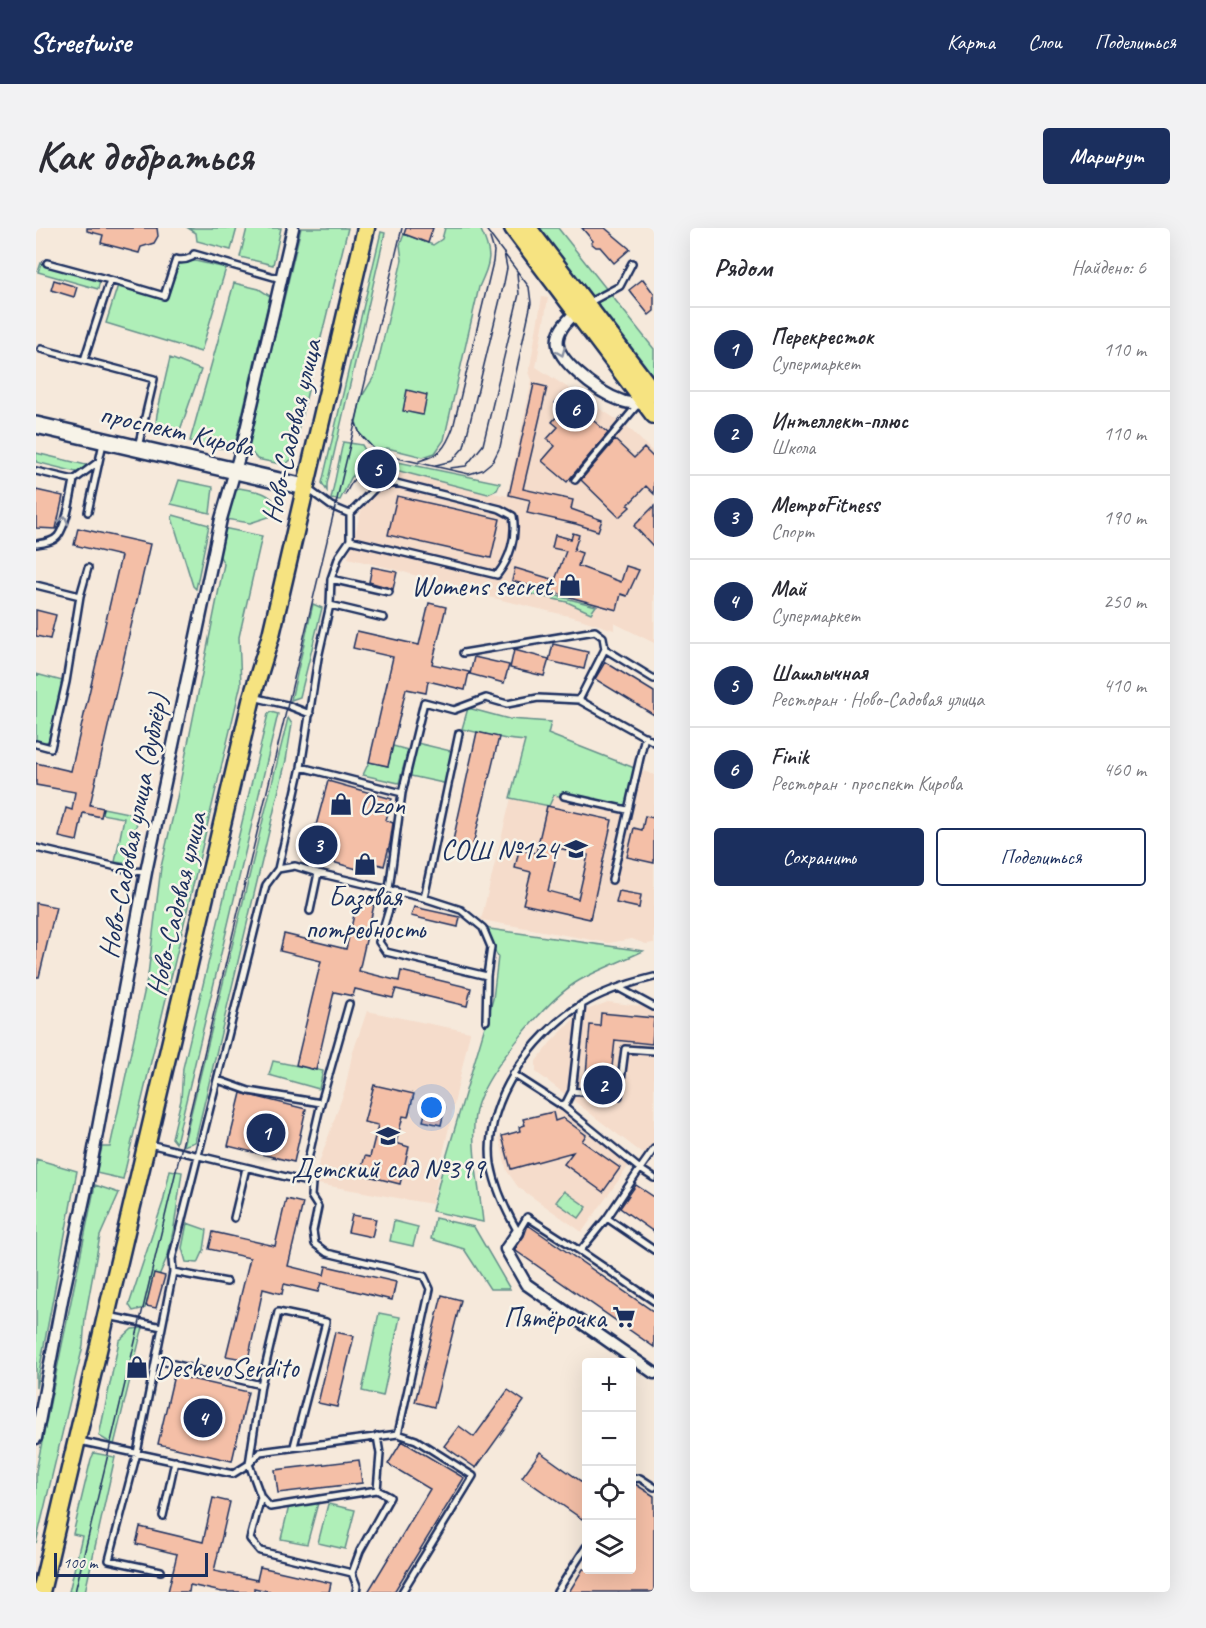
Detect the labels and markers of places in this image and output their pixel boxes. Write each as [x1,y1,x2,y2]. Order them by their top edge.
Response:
pin: 6 [556,386,594,432]
pin: 5 [358,446,396,492]
place label: Womens secret [411,568,555,603]
shop icon: Womens secret [557,572,583,598]
place label: Ozon [359,787,405,822]
shop icon: Ozon [328,791,354,817]
pin: 3 [298,822,338,868]
place label: СОШ №124 [441,832,560,867]
school or university icon: СОШ №124 [563,836,589,862]
shop icon: Базовая потребность [352,851,378,877]
place label: Базовая потребность [305,879,427,946]
pin: 2 [584,1062,622,1108]
pin: 1 [246,1110,286,1156]
school or university icon: Детский сад №399 [375,1123,401,1149]
place label: Детский сад №399 [291,1151,487,1186]
place label: Пятёрочка [503,1300,608,1335]
supermarket icon: Пятёрочка [611,1304,637,1330]
place label: DeshevoSerdito [155,1350,301,1385]
shop icon: DeshevoSerdito [124,1354,150,1380]
pin: 4 [184,1396,222,1440]

